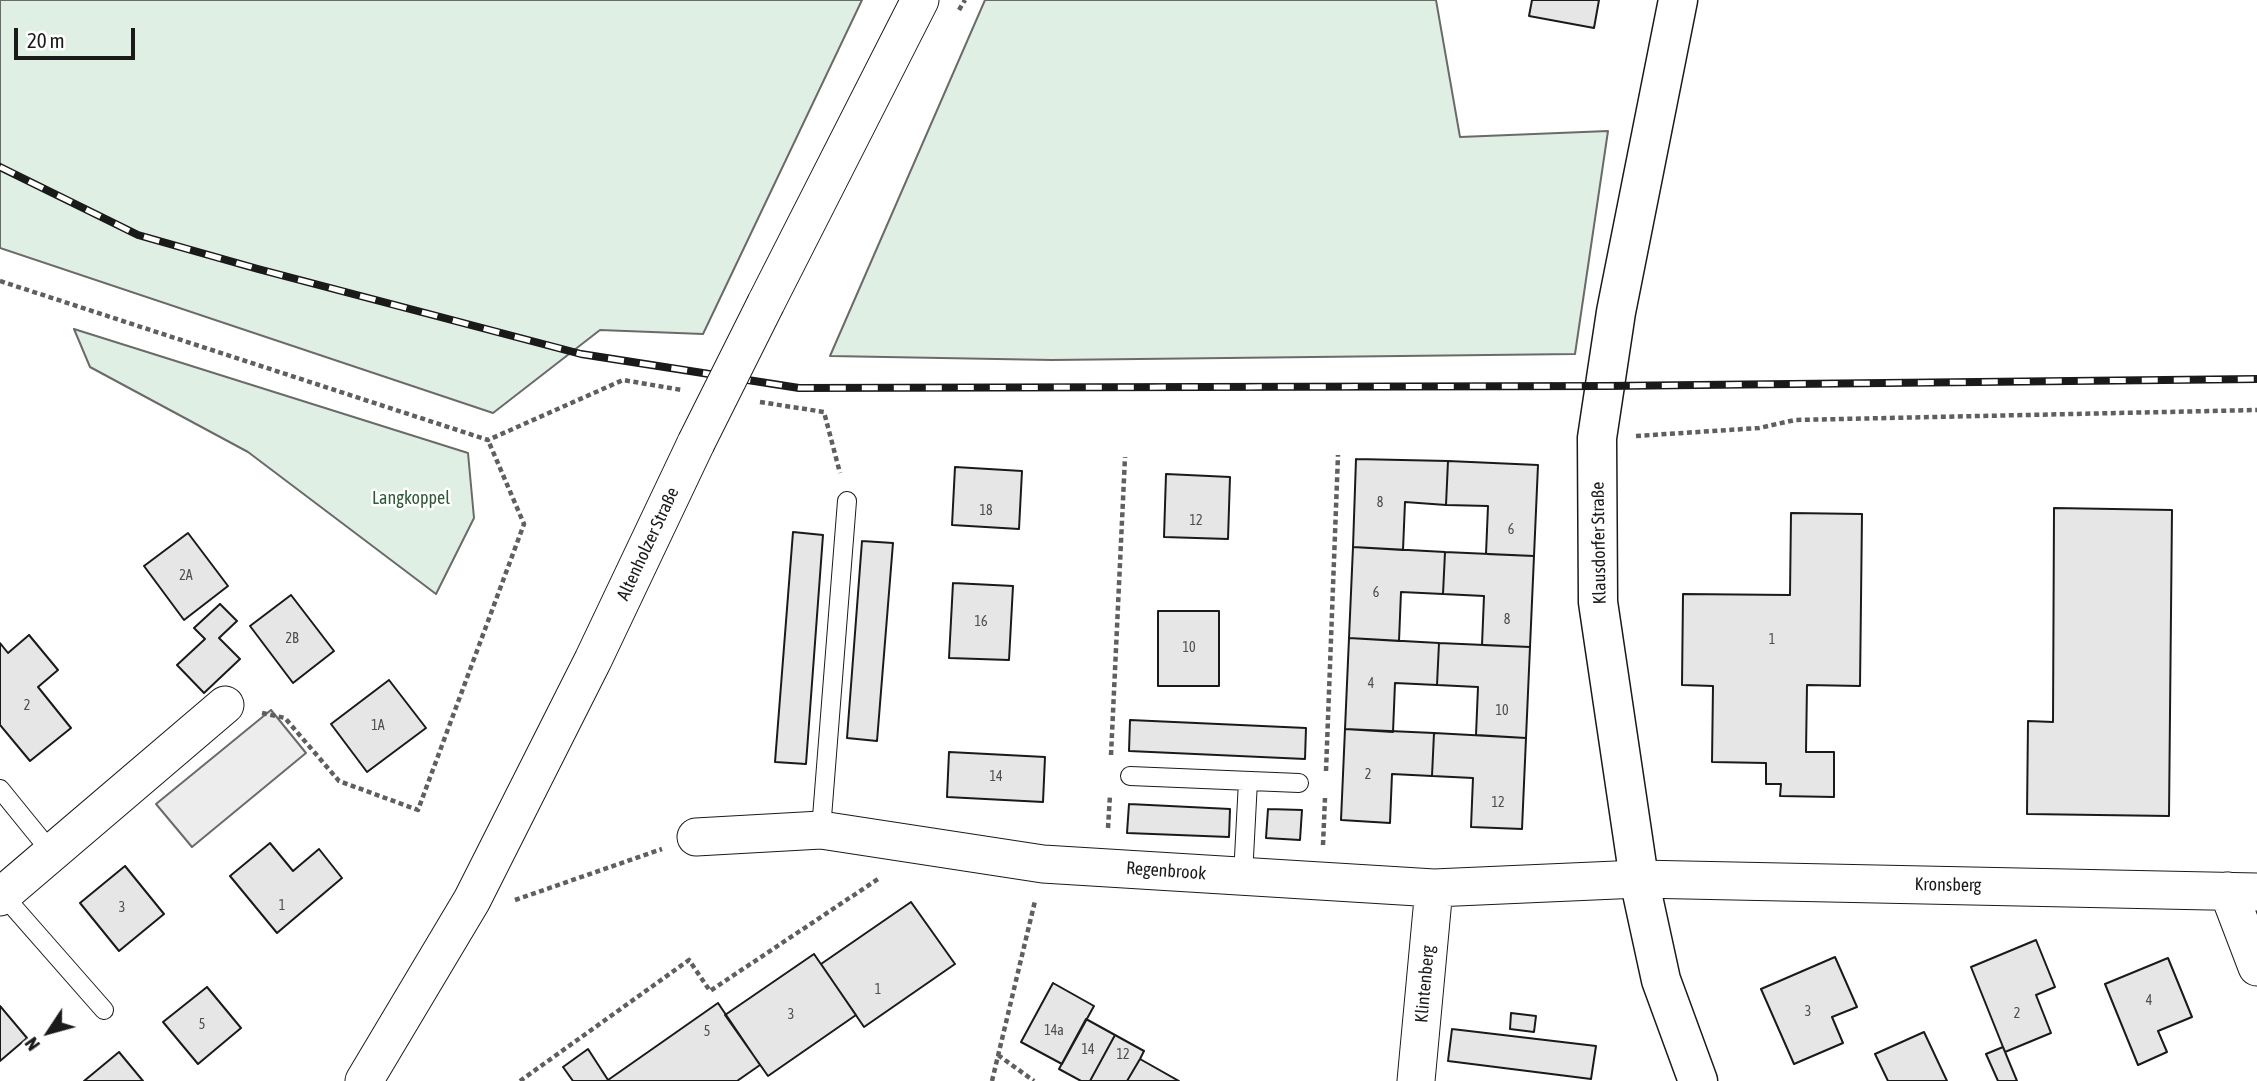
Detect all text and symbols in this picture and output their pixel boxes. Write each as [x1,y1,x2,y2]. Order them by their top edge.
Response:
scale bar [18,14,138,58]
text: 20 m [27,28,65,52]
street label: Klausdorfer Straße [1587,481,1611,605]
street label: Altenholzer Straße [612,484,684,604]
park label: Langkoppel [372,487,450,509]
house number: 8 [1377,495,1383,511]
house number: 18 [979,503,993,519]
house number: 12 [1189,513,1203,529]
house number: 6 [1508,522,1514,538]
house number: 2A [179,568,193,584]
house number: 6 [1373,585,1379,601]
house number: 8 [1504,612,1510,628]
house number: 16 [974,614,988,630]
house number: 2B [285,631,299,647]
house number: 1 [1769,632,1775,648]
house number: 10 [1182,640,1196,656]
house number: 4 [1368,676,1374,692]
house number: 2 [24,698,30,714]
house number: 10 [1495,703,1509,719]
house number: 1A [371,718,385,734]
house number: 2 [1365,767,1371,783]
house number: 14 [989,769,1003,785]
house number: 12 [1491,795,1505,811]
street label: Regenbrook [1125,857,1207,885]
street label: Kronsberg [1914,874,1982,896]
house number: 1 [279,898,285,914]
house number: 3 [119,900,125,916]
street label: Klintenberg [1411,944,1439,1024]
house number: 1 [875,982,881,998]
house number: 4 [2146,993,2152,1009]
north arrow [14,997,84,1067]
house number: 3 [1805,1004,1811,1020]
house number: 2 [2014,1006,2020,1022]
house number: 3 [788,1007,794,1023]
house number: 5 [199,1017,205,1033]
house number: 14a [1044,1023,1064,1039]
house number: 5 [704,1024,710,1040]
text: N [20,1033,44,1055]
house number: 14 [1081,1042,1095,1058]
house number: 12 [1116,1047,1130,1063]

